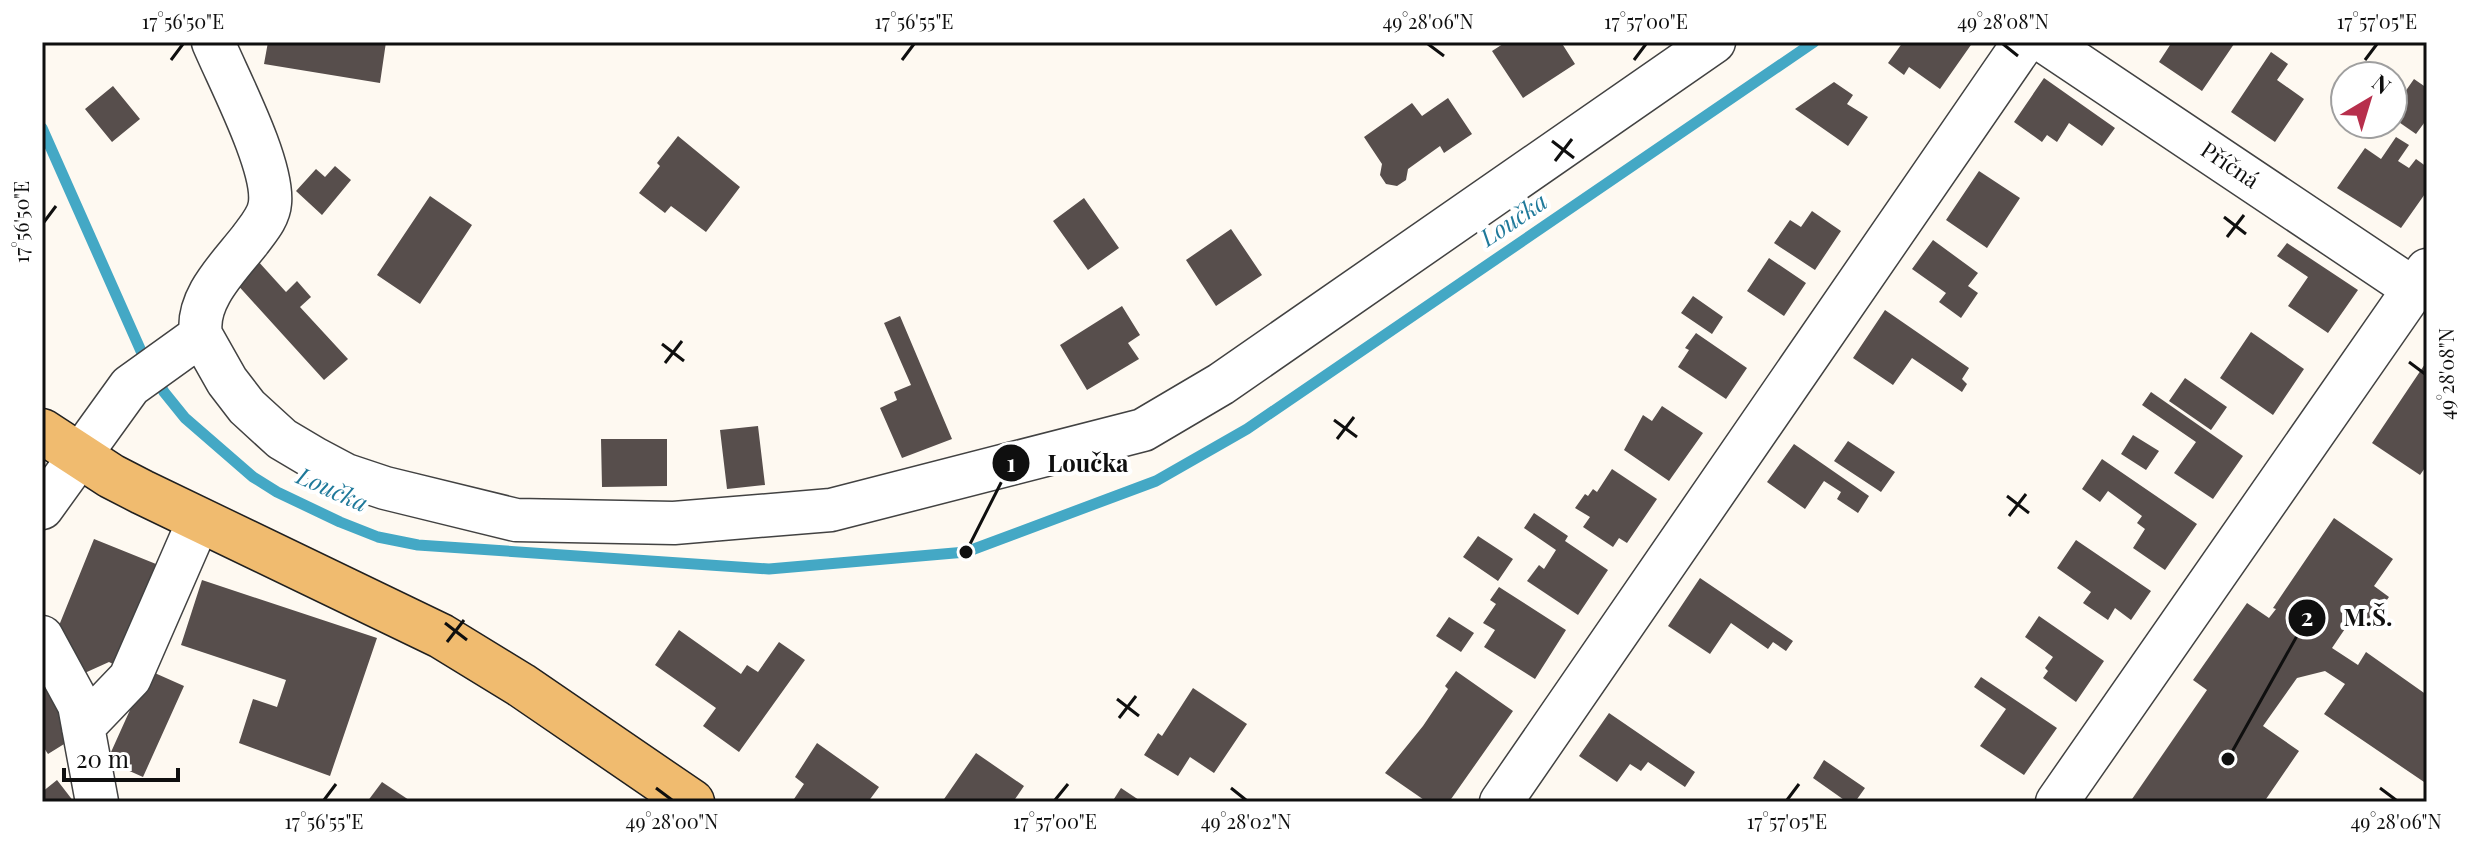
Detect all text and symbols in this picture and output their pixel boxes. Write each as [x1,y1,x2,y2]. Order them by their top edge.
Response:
text: 17°56'50"E [142,7,224,34]
text: 17°56'55"E [874,7,954,34]
text: 49°28'06"N [1382,7,1474,34]
text: 17°57'00"E [1604,7,1688,34]
text: 49°28'08"N [1957,7,2049,34]
text: 17°57'05"E [2337,7,2417,34]
north arrow [2329,60,2409,140]
text: N [2366,67,2398,100]
street label: Příčná [2196,134,2265,194]
text: 17°56'50"E [7,181,34,263]
water label: Loučka [1472,184,1553,253]
text: 49°28'08"N [2432,328,2459,420]
callout: Loučka [991,439,1144,487]
text: 1 [1006,446,1016,478]
text: Loučka [1047,446,1129,478]
water label: Loučka [291,458,373,518]
callout: M.Š. [2287,594,2408,642]
text: 2 [2301,600,2313,632]
text: M.Š. [2343,600,2393,632]
scale bar [64,732,178,782]
text: 20 m [76,742,129,774]
text: 17°56'55"E [284,807,364,834]
text: 49°28'00"N [626,807,718,834]
text: 17°57'00"E [1013,807,1097,834]
text: 49°28'02"N [1201,807,1291,834]
text: 17°57'05"E [1747,807,1827,834]
text: 49°28'06"N [2350,807,2442,834]

